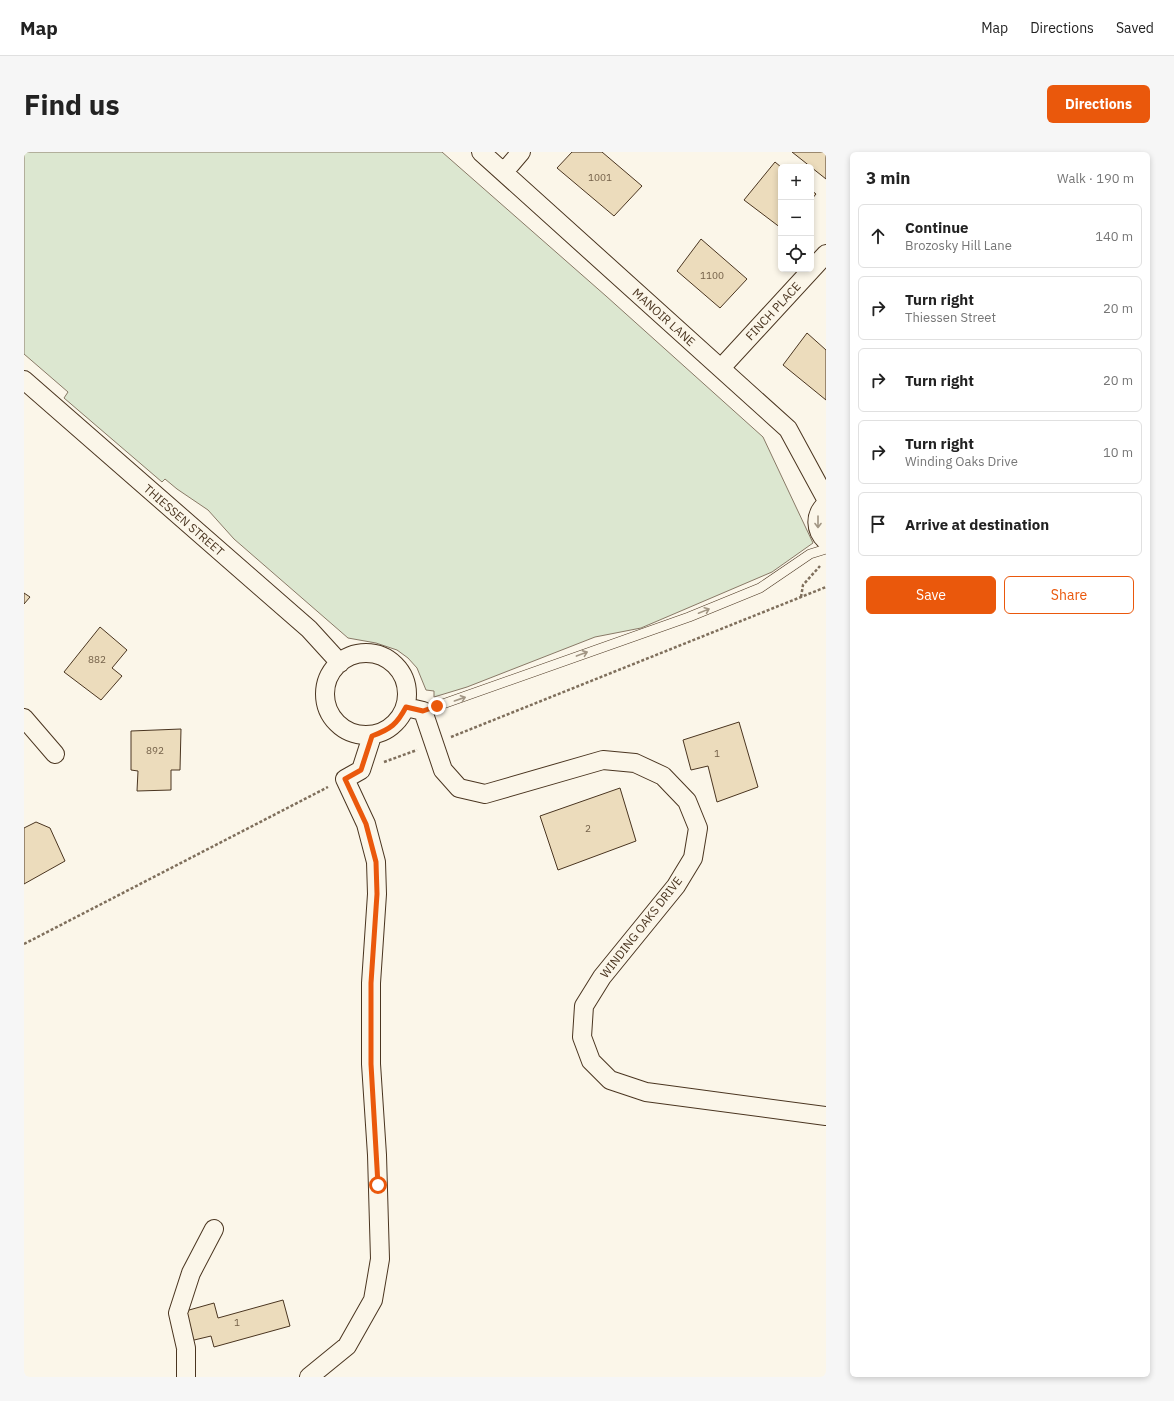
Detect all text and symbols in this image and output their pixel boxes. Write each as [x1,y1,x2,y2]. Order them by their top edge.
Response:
text: Map [20,16,58,40]
text: Map [981,19,1008,37]
text: Directions [1030,19,1094,37]
text: Saved [1116,19,1154,37]
button: Directions [1047,85,1150,123]
text: Find us [24,86,120,123]
map controls [778,164,814,272]
button: + [778,164,814,200]
text: 3 min [866,167,910,189]
text: Walk · 190 m [1057,170,1134,187]
house number: 1001 [588,171,612,184]
button: − [778,200,814,236]
text: Continue [905,218,969,237]
icon: ahead [867,225,889,247]
text: 140 m [1095,228,1133,245]
button: locate [778,236,814,272]
text: Brozosky Hill Lane [905,237,1012,254]
house number: 1100 [700,269,724,282]
street label: FINCH PLACE [742,279,804,343]
street label: MANOIR LANE [630,285,698,349]
text: Turn right [905,290,974,309]
icon: right [867,297,889,319]
text: 20 m [1103,300,1133,317]
text: Thiessen Street [905,309,996,326]
icon: right [867,369,889,391]
text: Turn right [905,371,974,390]
text: 20 m [1103,372,1133,389]
text: Turn right [905,434,974,453]
icon: right [867,441,889,463]
text: 10 m [1103,444,1133,461]
text: Winding Oaks Drive [905,453,1018,470]
street label: THIESSEN STREET [141,481,227,559]
icon: arrive [867,513,889,535]
one-way arrow [814,515,822,528]
text: Arrive at destination [905,515,1049,534]
button: Save [866,576,996,614]
button: Share [1004,576,1134,614]
one-way arrow [698,606,710,614]
one-way arrow [575,650,587,658]
house number: 882 [88,653,106,666]
one-way arrow [453,694,465,702]
route end [428,697,446,715]
house number: 892 [146,744,164,757]
house number: 1 [714,747,720,760]
house number: 2 [585,822,591,835]
street label: WINDING OAKS DRIVE [597,873,685,981]
route start [369,1176,387,1194]
house number: 1 [234,1316,240,1329]

